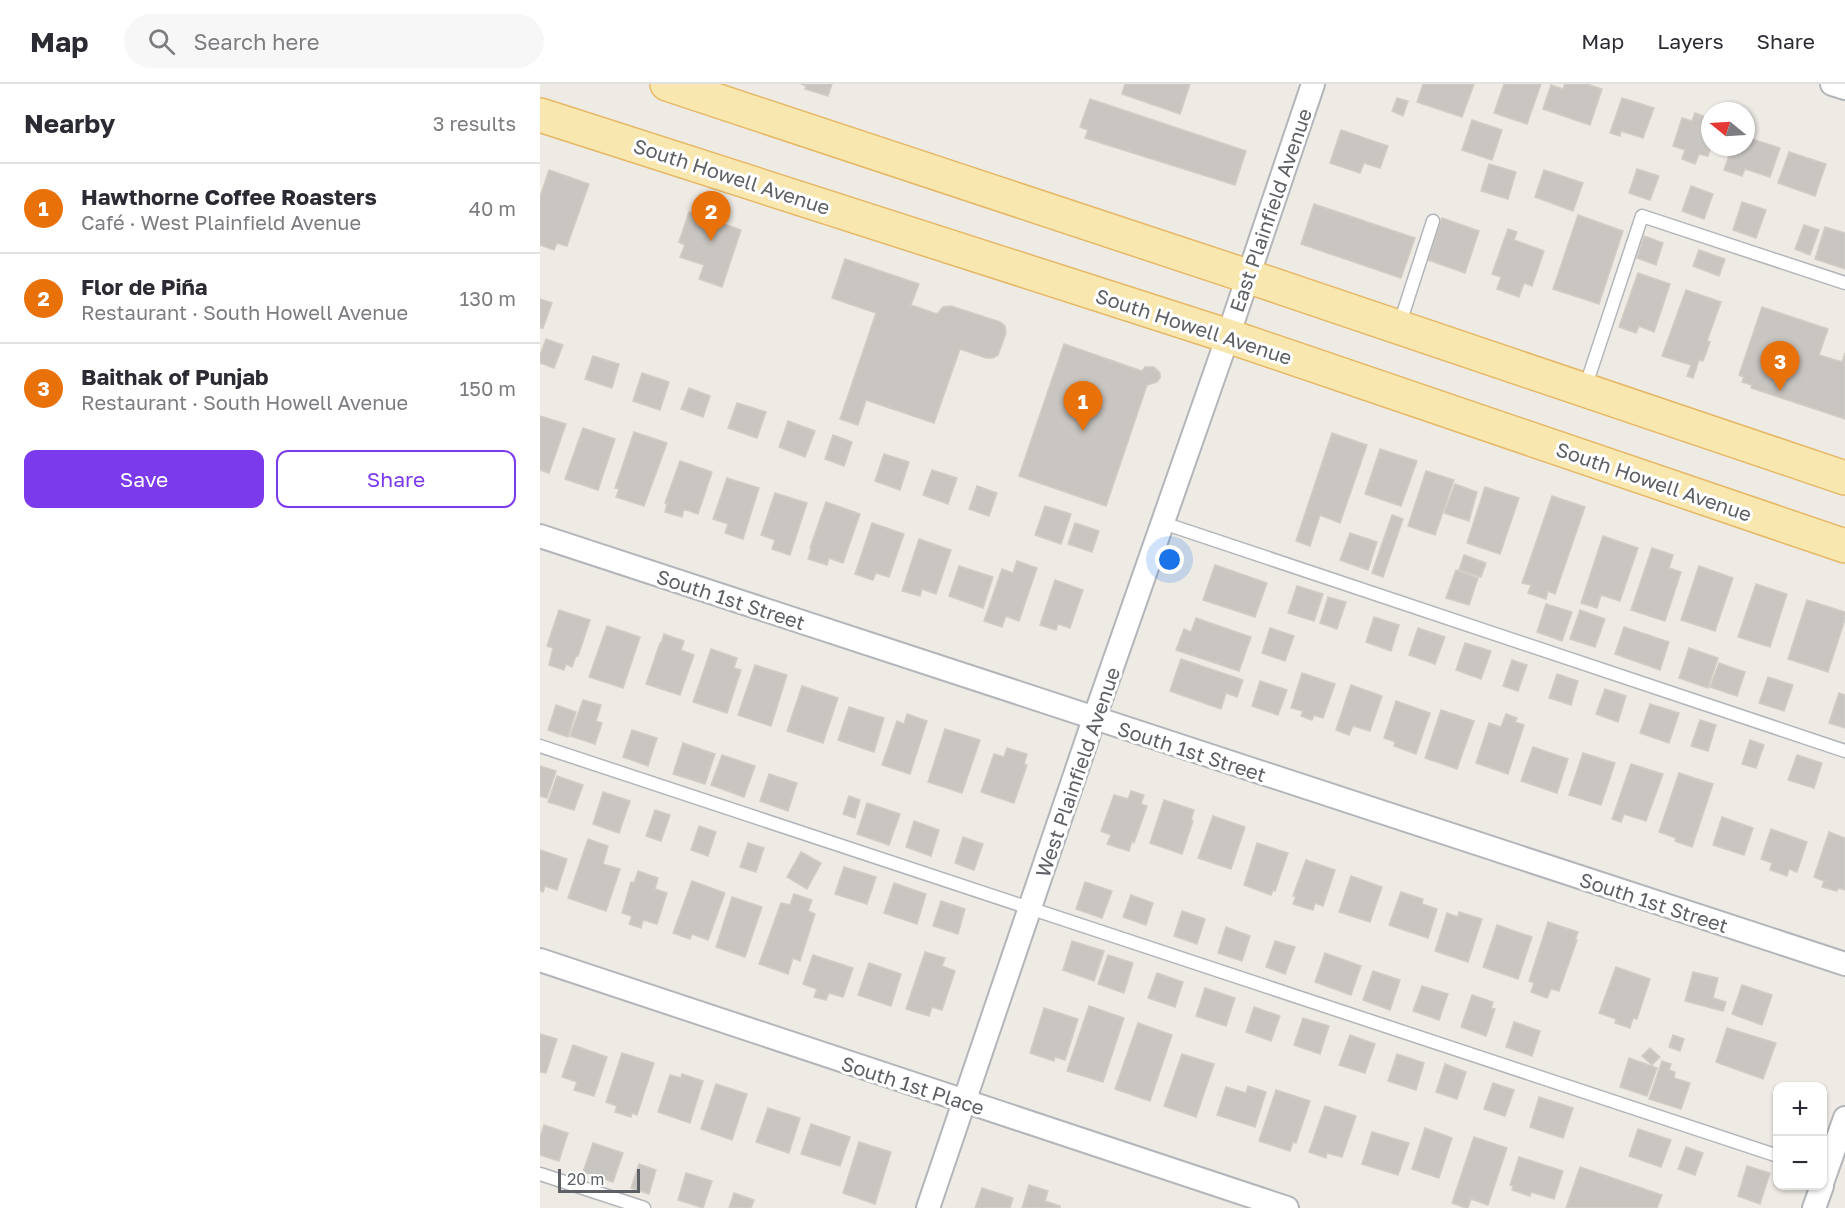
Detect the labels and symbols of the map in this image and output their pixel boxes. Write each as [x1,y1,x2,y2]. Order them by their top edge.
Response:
north arrow [1701,102,1755,156]
street label: East Plainfield Avenue [1224,105,1316,315]
street label: South Howell Avenue [631,133,833,219]
pin: 2 [692,192,730,241]
street label: South Howell Avenue [1093,283,1295,369]
pin: 3 [1760,342,1800,391]
pin: 1 [1064,382,1102,431]
street label: South Howell Avenue [1553,436,1755,526]
your location [1155,545,1184,574]
street label: South 1st Street [654,564,808,634]
street label: West Plainfield Avenue [1030,664,1124,880]
street label: South 1st Street [1115,716,1269,786]
street label: South 1st Street [1577,867,1731,937]
street label: South 1st Place [839,1051,987,1119]
scale bar [558,1166,640,1194]

